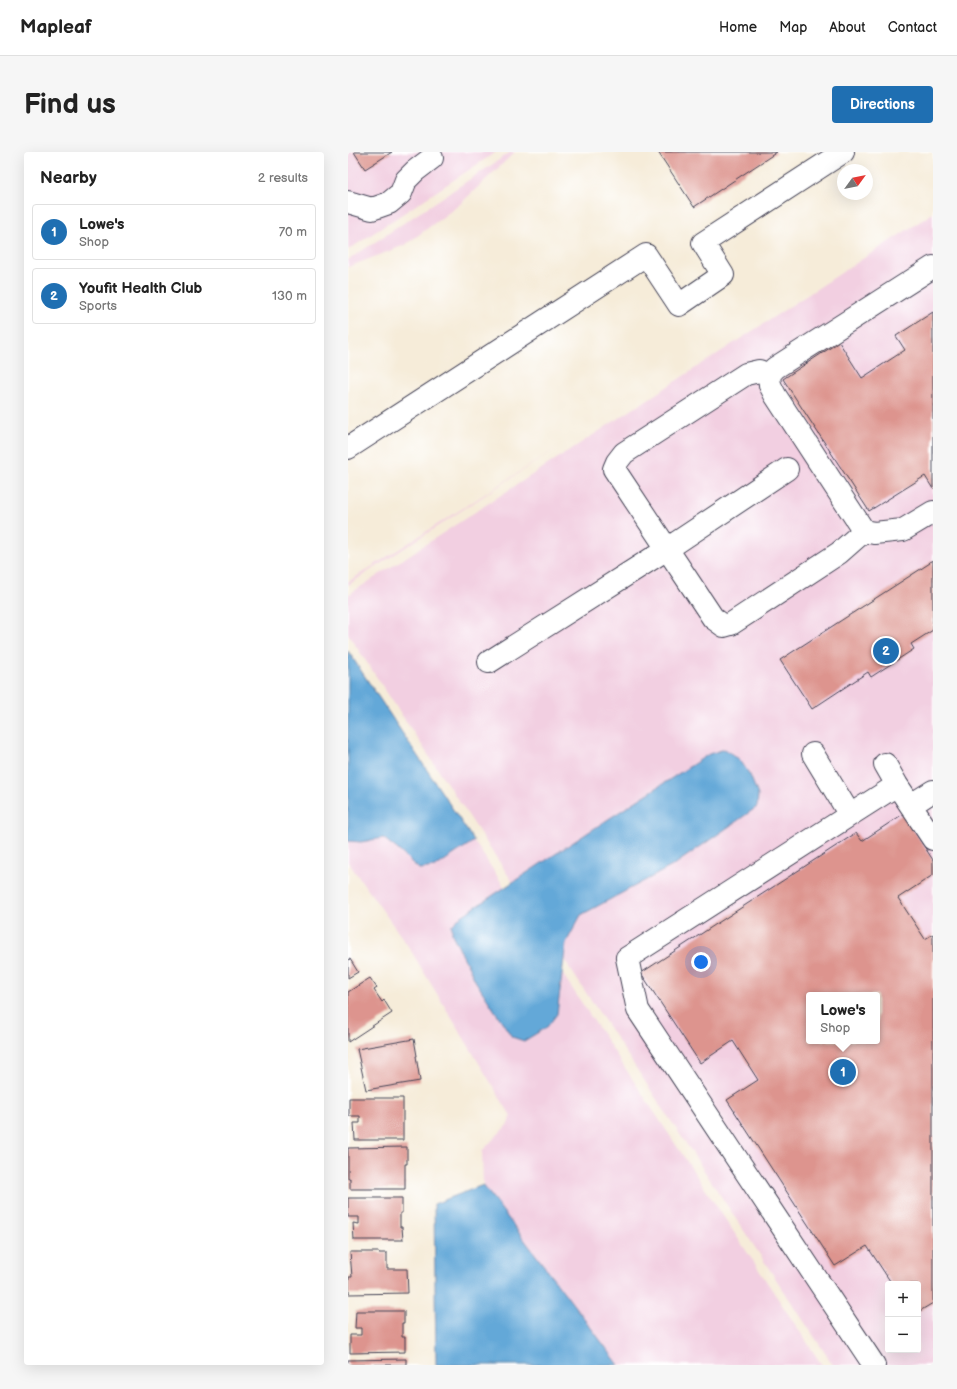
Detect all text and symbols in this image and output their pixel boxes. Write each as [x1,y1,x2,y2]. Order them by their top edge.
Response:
text: Mapleaf [20,16,92,39]
text: Home [719,19,757,36]
text: Map [779,19,807,36]
text: About [829,19,866,36]
text: Contact [888,19,937,36]
button: Directions [832,86,933,123]
text: Find us [24,88,116,121]
north arrow [837,164,873,200]
text: Nearby [40,168,97,188]
text: 2 results [258,170,308,186]
text: Lowe's [79,215,124,234]
text: 1 [51,224,57,240]
text: 70 m [279,224,307,240]
text: Shop [79,234,109,250]
text: Youfit Health Club [79,279,202,298]
text: 2 [50,288,58,304]
text: 130 m [272,288,307,304]
text: Sports [79,298,117,314]
pin: 2 [873,636,899,666]
your location [691,952,711,972]
popup [806,992,880,1044]
text: Lowe's [820,1001,866,1020]
text: Shop [820,1020,850,1036]
pin: 1 [830,1057,856,1087]
map controls [885,1281,921,1353]
button: + [885,1281,921,1317]
button: − [885,1317,921,1353]

